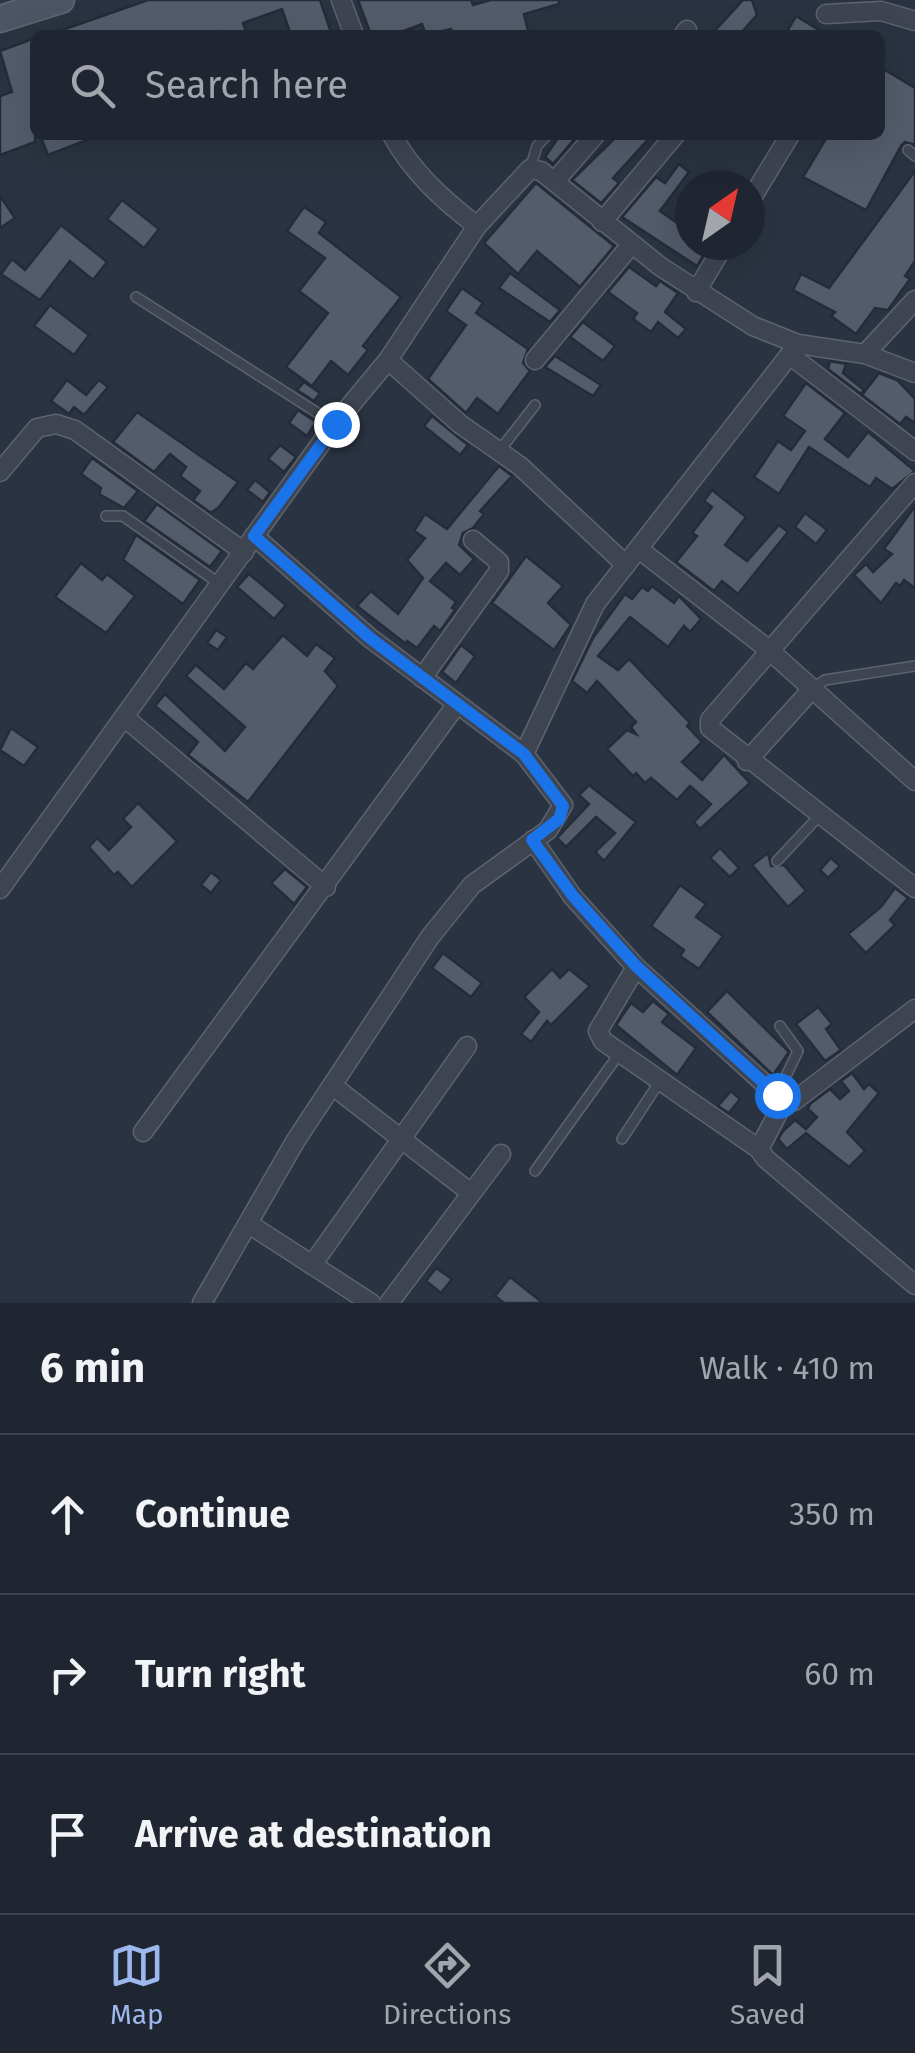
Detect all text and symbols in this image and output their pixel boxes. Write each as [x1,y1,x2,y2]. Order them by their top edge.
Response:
search box [30,30,885,140]
icon: search [65,58,120,113]
text: Search here [145,62,348,108]
north arrow [675,170,765,260]
route end [314,402,360,448]
route start [755,1073,801,1119]
text: 6 min [40,1343,145,1393]
text: Walk · 410 m [699,1349,875,1387]
icon: ahead [40,1487,95,1542]
text: Continue [135,1491,290,1537]
text: 350 m [789,1495,875,1533]
icon: right [40,1647,95,1702]
text: Turn right [135,1651,305,1697]
text: 60 m [804,1655,875,1693]
icon: arrive [40,1807,95,1862]
text: Arrive at destination [135,1811,492,1857]
tab: Map [109,1938,164,2031]
tab: Directions [383,1938,511,2031]
tab: Saved [730,1938,806,2031]

